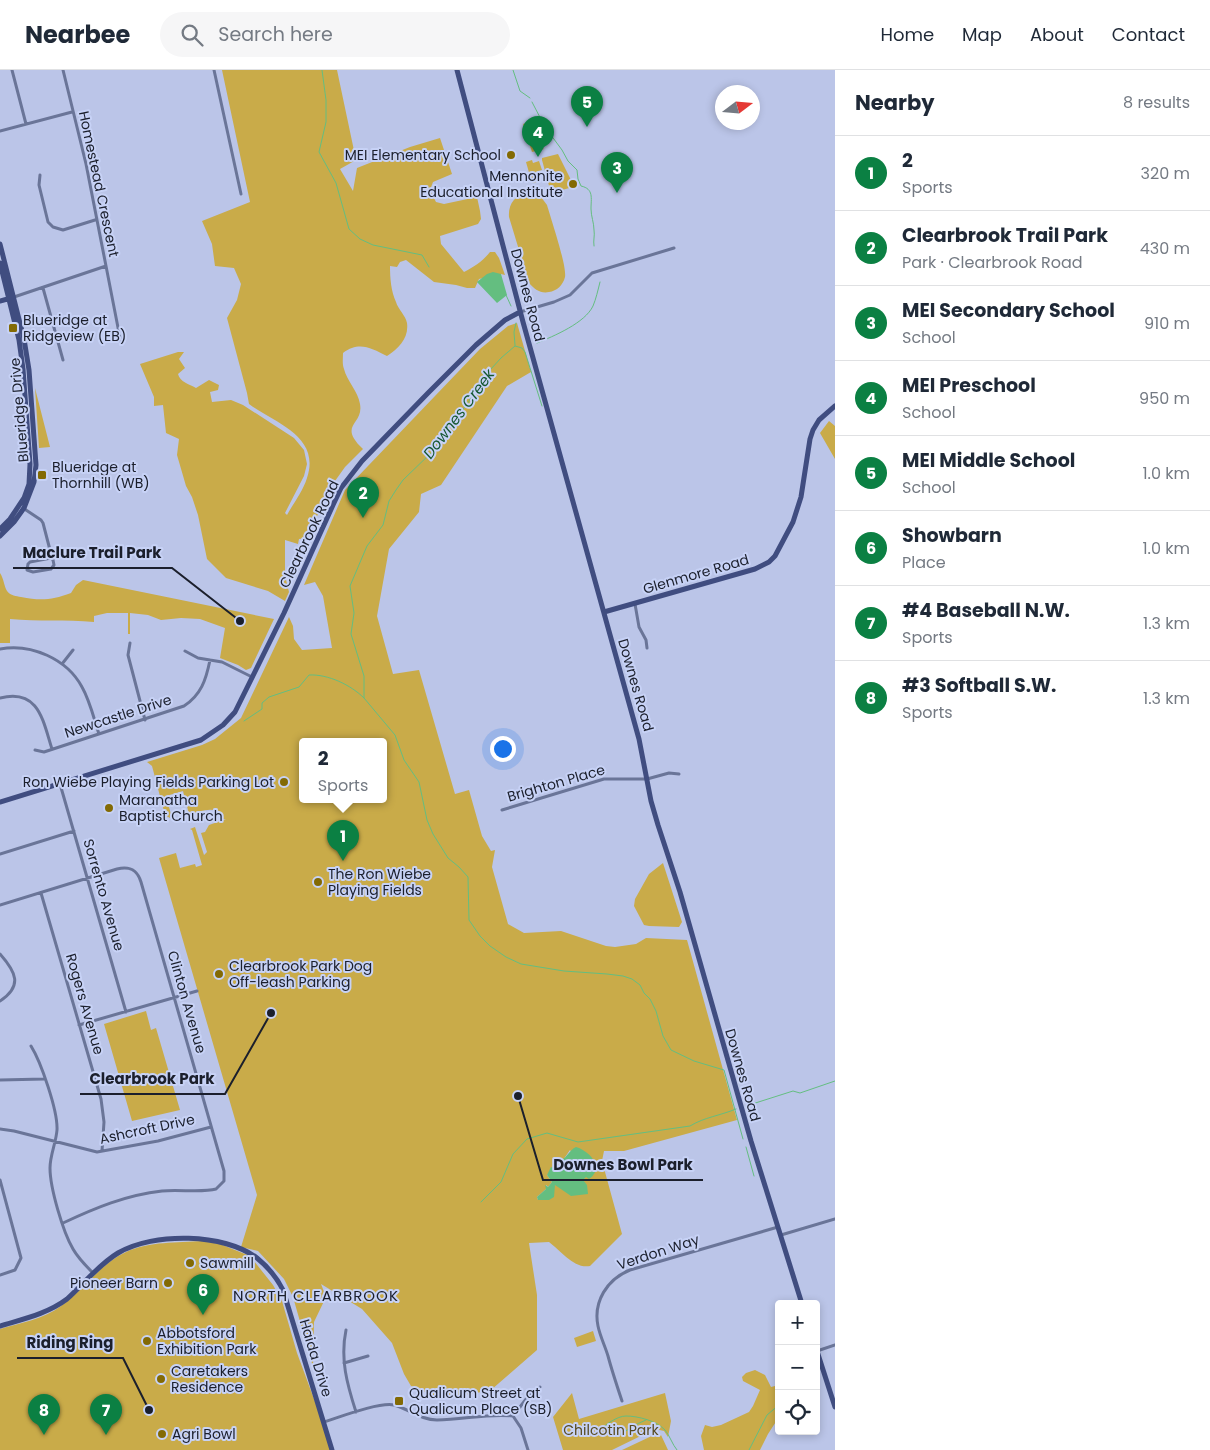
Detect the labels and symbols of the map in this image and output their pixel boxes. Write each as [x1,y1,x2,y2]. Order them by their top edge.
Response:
north arrow [715,85,760,130]
pin: 5 [571,86,603,127]
street label: Homestead Crescent [74,109,124,259]
pin: 4 [522,116,554,157]
place label: MEI Elementary School [345,145,501,165]
marker: MEI Elementary School [505,149,517,161]
pin: 3 [601,152,633,193]
place label: Mennonite Educational Institute [420,166,563,202]
marker: Mennonite Educational Institute [567,178,579,190]
street label: Downes Road [506,246,550,344]
place label: Blueridge at Ridgeview (EB) [23,310,126,346]
marker: Blueridge at Ridgeview (EB) [7,322,19,334]
street label: Blueridge Drive [4,357,34,463]
water label: Downes Creek [418,364,500,463]
place label: Blueridge at Thornhill (WB) [52,457,150,493]
marker: Blueridge at Thornhill (WB) [36,469,48,481]
street label: Clearbrook Road [274,477,344,591]
pin: 2 [347,477,379,518]
callout: Maclure Trail Park [13,538,172,568]
text: Maclure Trail Park [22,542,162,563]
street label: Glenmore Road [641,549,751,599]
street label: Downes Road [613,636,659,734]
street label: Newcastle Drive [62,689,174,743]
your location [490,736,516,762]
street label: Brighton Place [505,759,607,806]
place label: Ron Wiebe Playing Fields Parking Lot [23,772,274,792]
marker: Ron Wiebe Playing Fields Parking Lot [278,776,290,788]
place label: Maranatha Baptist Church [119,790,223,826]
marker: Maranatha Baptist Church [103,802,115,814]
pin: 1 [327,820,359,861]
street label: Sorrento Avenue [78,837,130,954]
place label: The Ron Wiebe Playing Fields [328,864,431,900]
marker: The Ron Wiebe Playing Fields [312,876,324,888]
street label: Clinton Avenue [163,948,211,1056]
street label: Rogers Avenue [61,951,109,1057]
place label: Clearbrook Park Dog Off-leash Parking [229,956,372,992]
marker: Clearbrook Park Dog Off-leash Parking [213,968,225,980]
street label: Downes Road [720,1026,766,1124]
callout: Clearbrook Park [80,1064,225,1094]
text: Clearbrook Park [89,1068,215,1089]
street label: Ashcroft Drive [98,1109,197,1149]
callout: Downes Bowl Park [543,1150,703,1180]
text: Downes Bowl Park [553,1154,694,1175]
street label: Verdon Way [614,1229,702,1275]
place label: Sawmill [200,1253,254,1273]
marker: Sawmill [184,1257,196,1269]
place label: Pioneer Barn [70,1273,158,1293]
pin: 6 [187,1274,219,1315]
marker: Pioneer Barn [162,1277,174,1289]
district label: NORTH CLEARBROOK [233,1285,399,1306]
street label: Haida Drive [295,1317,337,1400]
place label: Abbotsford Exhibition Park [157,1323,257,1359]
callout: Riding Ring [17,1328,123,1358]
text: Riding Ring [27,1332,113,1353]
marker: Abbotsford Exhibition Park [141,1335,153,1347]
place label: Caretakers Residence [171,1361,248,1397]
marker: Caretakers Residence [155,1373,167,1385]
place label: Qualicum Street at Qualicum Place (SB) [409,1383,552,1419]
pin: 8 [28,1394,60,1435]
pin: 7 [90,1394,122,1435]
marker: Qualicum Street at Qualicum Place (SB) [393,1395,405,1407]
park label: Chilcotin Park [563,1420,659,1440]
place label: Agri Bowl [172,1424,236,1444]
marker: Agri Bowl [156,1428,168,1440]

